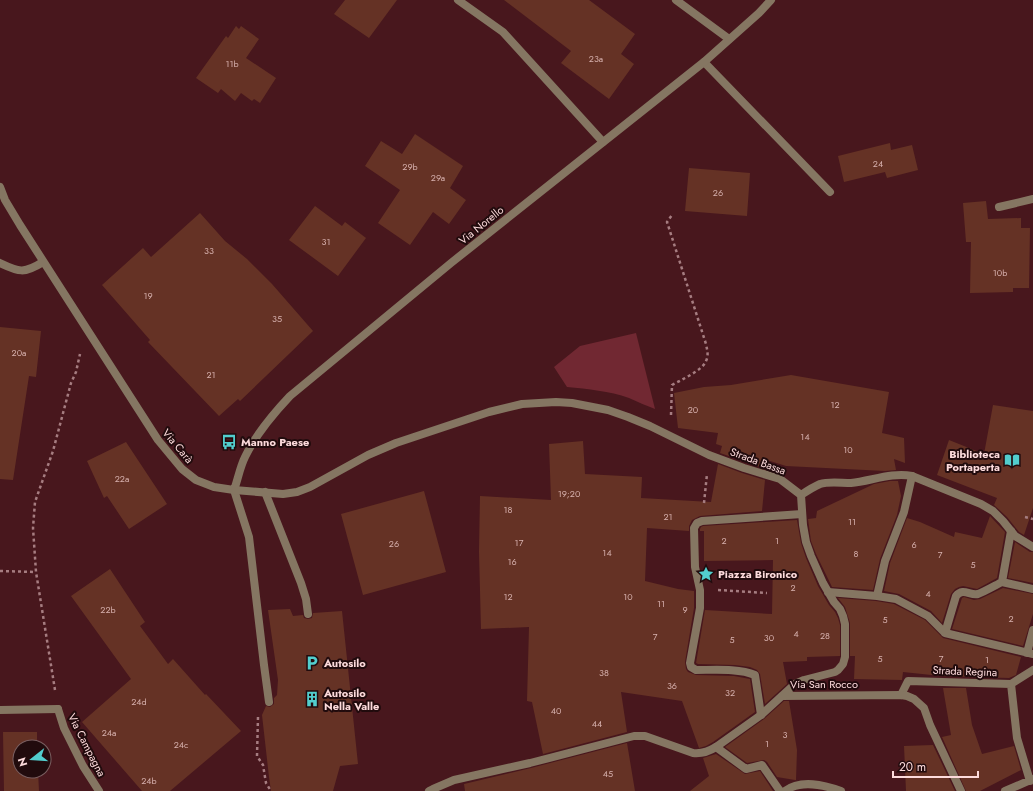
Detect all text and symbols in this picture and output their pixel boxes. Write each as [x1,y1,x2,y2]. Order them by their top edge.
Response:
house number: 23a [589,52,603,65]
house number: 11b [225,57,239,70]
house number: 24 [873,157,883,170]
house number: 29b [402,160,418,173]
house number: 29a [431,171,445,184]
house number: 26 [713,186,723,199]
street label: Via Norello [455,202,507,248]
house number: 31 [322,235,330,248]
house number: 33 [204,244,214,257]
house number: 10b [993,266,1007,279]
house number: 19 [143,289,153,302]
house number: 35 [272,312,282,325]
house number: 20a [12,346,26,359]
house number: 21 [206,368,216,381]
house number: 12 [830,398,840,411]
house number: 20 [688,403,699,416]
street label: Via Carà [159,425,197,467]
house number: 14 [800,430,810,443]
bus stop icon: Manno Paese [220,433,238,451]
place label: Manno Paese [241,434,309,450]
house number: 10 [843,443,853,456]
street label: Strada Bassa [728,444,788,478]
place label: Biblioteca Portaperta [946,446,1000,475]
library icon: Biblioteca Portaperta [1003,451,1021,469]
house number: 22a [115,472,129,485]
house number: 19;20 [558,487,581,500]
house number: 18 [504,503,513,516]
house number: 21 [663,510,673,523]
house number: 11 [848,515,856,528]
house number: 2 [721,534,727,547]
house number: 1 [775,534,779,547]
house number: 17 [515,536,524,549]
house number: 26 [389,537,399,550]
house number: 6 [911,538,917,551]
house number: 14 [602,546,612,559]
house number: 8 [854,547,859,560]
house number: 7 [938,548,943,561]
house number: 16 [507,555,517,568]
house number: 5 [970,558,976,571]
place icon: Piazza Bironico [697,565,715,583]
place label: Piazza Bironico [718,566,798,582]
house number: 2 [790,581,796,594]
house number: 4 [925,587,931,600]
house number: 12 [503,590,513,603]
house number: 10 [623,590,633,603]
house number: 11 [657,597,665,610]
house number: 22b [100,603,116,616]
house number: 9 [682,603,688,616]
house number: 2 [1008,612,1014,625]
house number: 5 [882,613,888,626]
house number: 4 [793,627,799,640]
house number: 28 [820,629,830,642]
house number: 7 [653,630,658,643]
house number: 30 [764,631,775,644]
house number: 5 [729,633,735,646]
house number: 5 [877,652,883,665]
house number: 7 [939,652,944,665]
house number: 1 [985,653,989,666]
parking icon: Autosilo [303,654,321,672]
place label: Autosilo [323,655,366,671]
street label: Strada Regina [932,662,998,680]
house number: 38 [599,666,609,679]
street label: Via San Rocco [790,676,858,692]
house number: 36 [667,679,677,692]
place label: Autosilo Nella Valle [323,685,379,714]
house number: 32 [725,686,735,699]
building icon: Autosilo Nella Valle [303,690,321,708]
house number: 24d [131,695,147,708]
house number: 40 [551,704,562,717]
street label: Via Campagna [64,711,110,779]
house number: 44 [592,717,602,730]
house number: 24a [102,726,116,739]
house number: 3 [783,728,788,741]
house number: 1 [765,737,769,750]
house number: 24c [174,738,188,751]
north arrow [12,739,52,779]
scale bar [893,753,978,779]
text: N [14,755,31,768]
text: 20 m [899,758,926,776]
house number: 45 [603,767,613,780]
house number: 24b [141,774,157,787]

